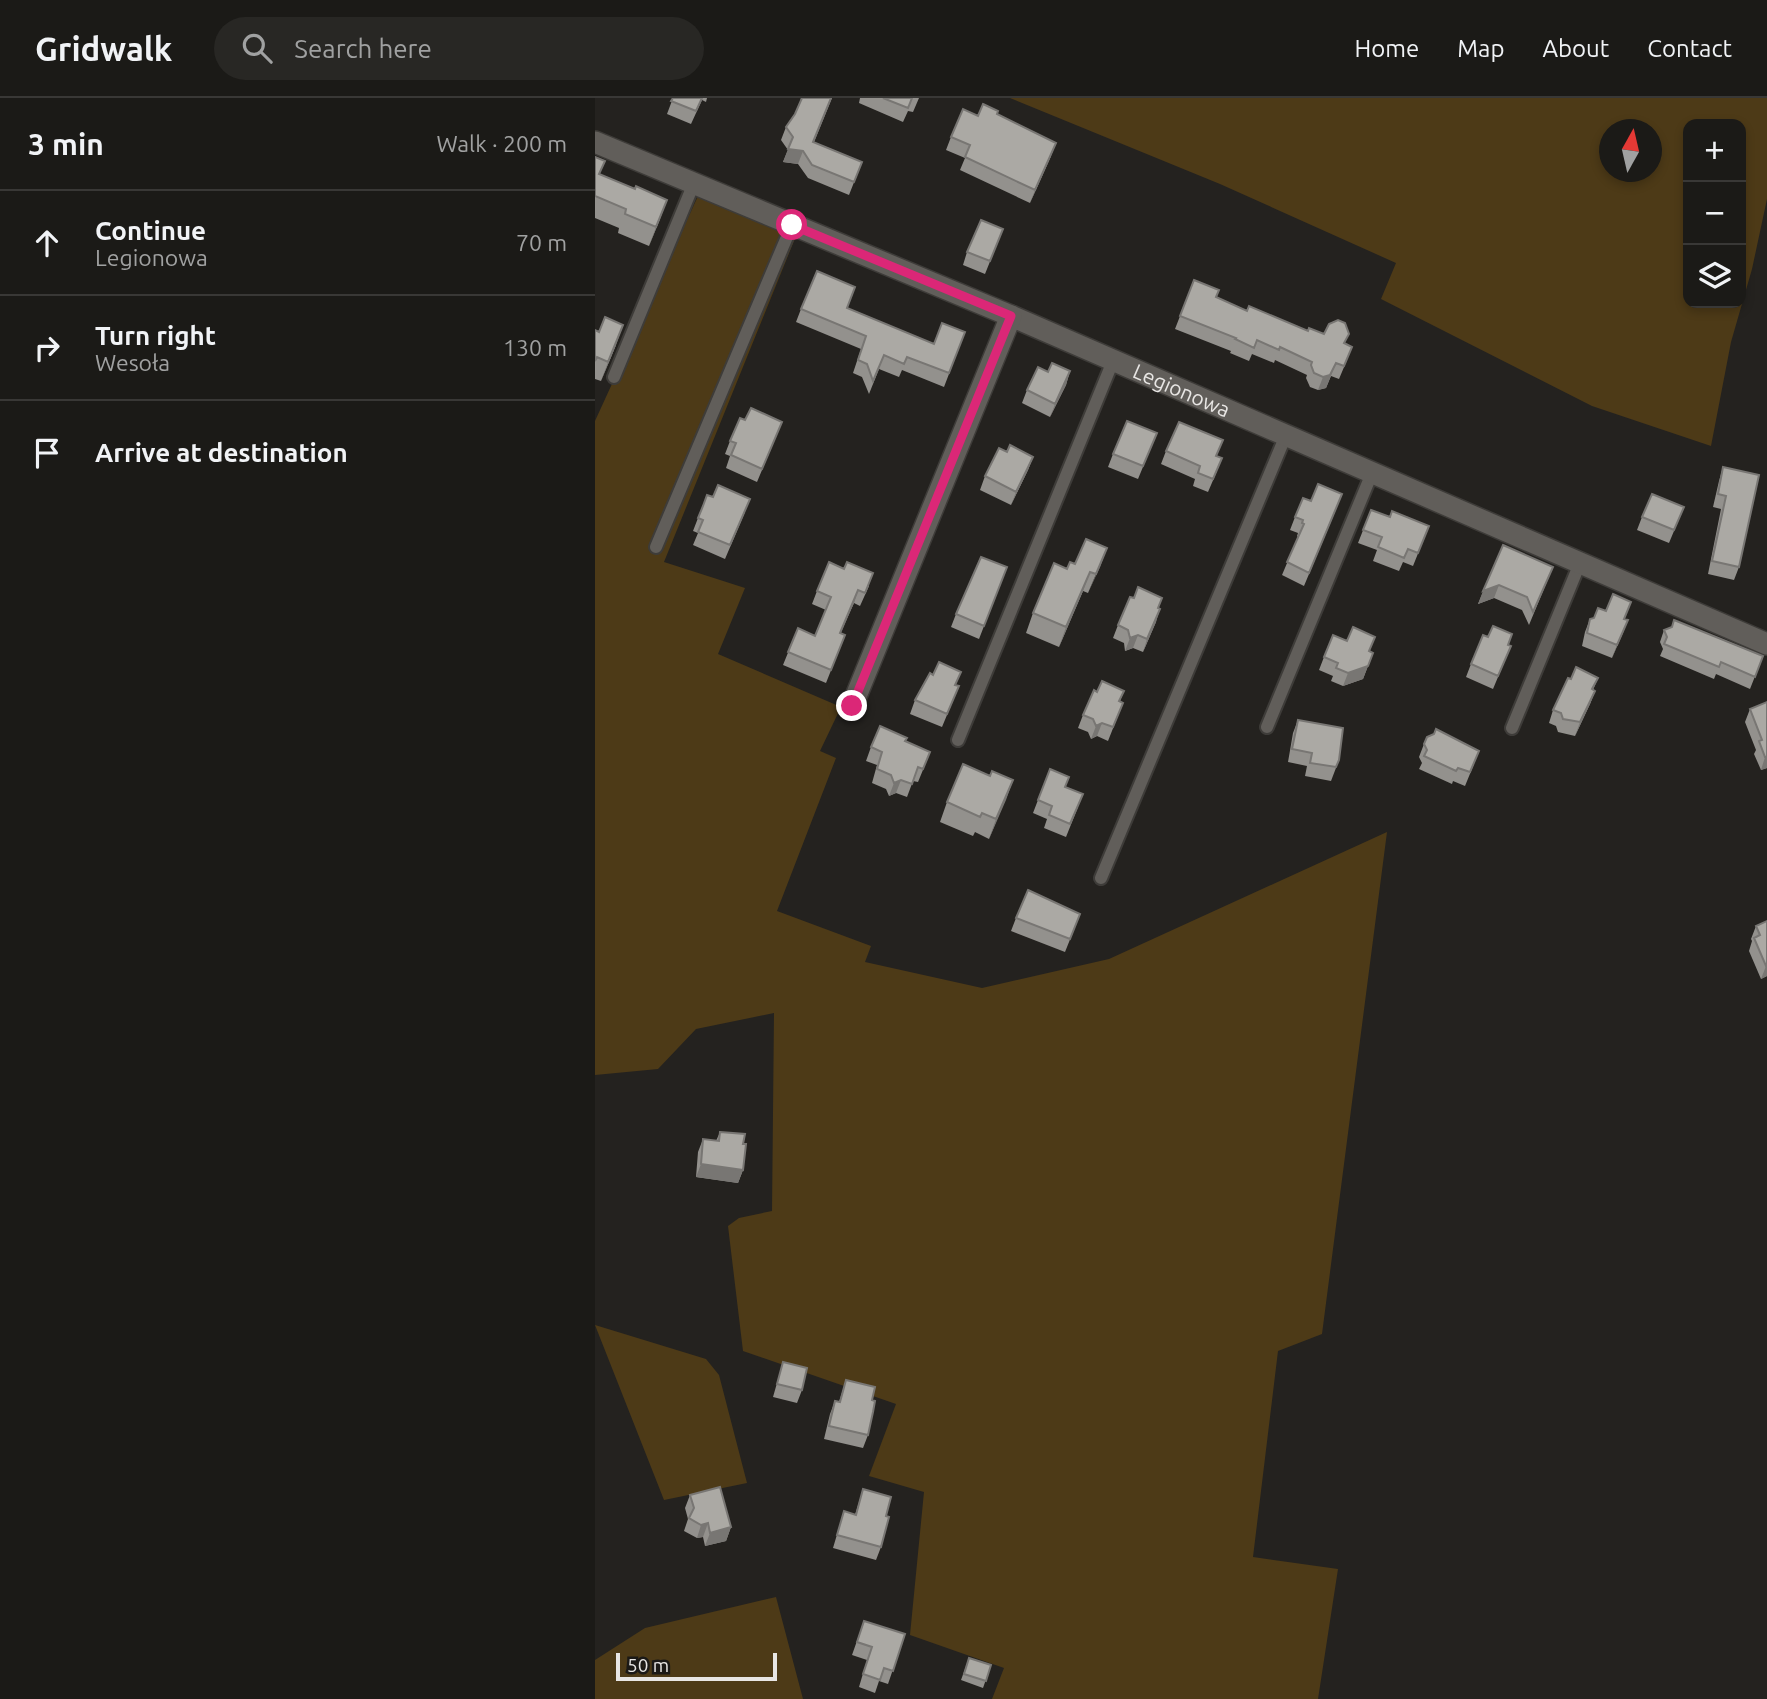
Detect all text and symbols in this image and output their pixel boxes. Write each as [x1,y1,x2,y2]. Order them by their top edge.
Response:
search box [214,17,704,80]
icon: search [238,29,276,67]
text: Gridwalk [35,30,172,67]
text: Search here [294,34,432,63]
text: Home [1354,35,1419,62]
text: Map [1457,35,1504,62]
text: About [1542,35,1609,62]
text: Contact [1647,35,1732,62]
north arrow [1599,119,1662,182]
map controls [1683,119,1746,308]
button: + [1683,119,1746,182]
text: 3 min [28,127,104,161]
text: Walk · 200 m [436,131,567,156]
button: − [1683,182,1746,245]
route start [776,209,807,240]
text: Continue [95,216,206,245]
icon: ahead [28,224,66,262]
text: 70 m [516,230,567,255]
text: Legionowa [95,245,208,270]
button: layers [1683,245,1746,308]
text: Turn right [95,321,216,350]
icon: right [28,329,66,367]
text: 130 m [503,335,567,360]
text: Wesoła [95,350,170,375]
street label: Legionowa [1130,359,1234,422]
icon: arrive [28,434,66,472]
text: Arrive at destination [95,438,348,467]
route end [836,690,867,721]
scale bar [616,1650,777,1682]
text: 50 m [627,1654,669,1676]

